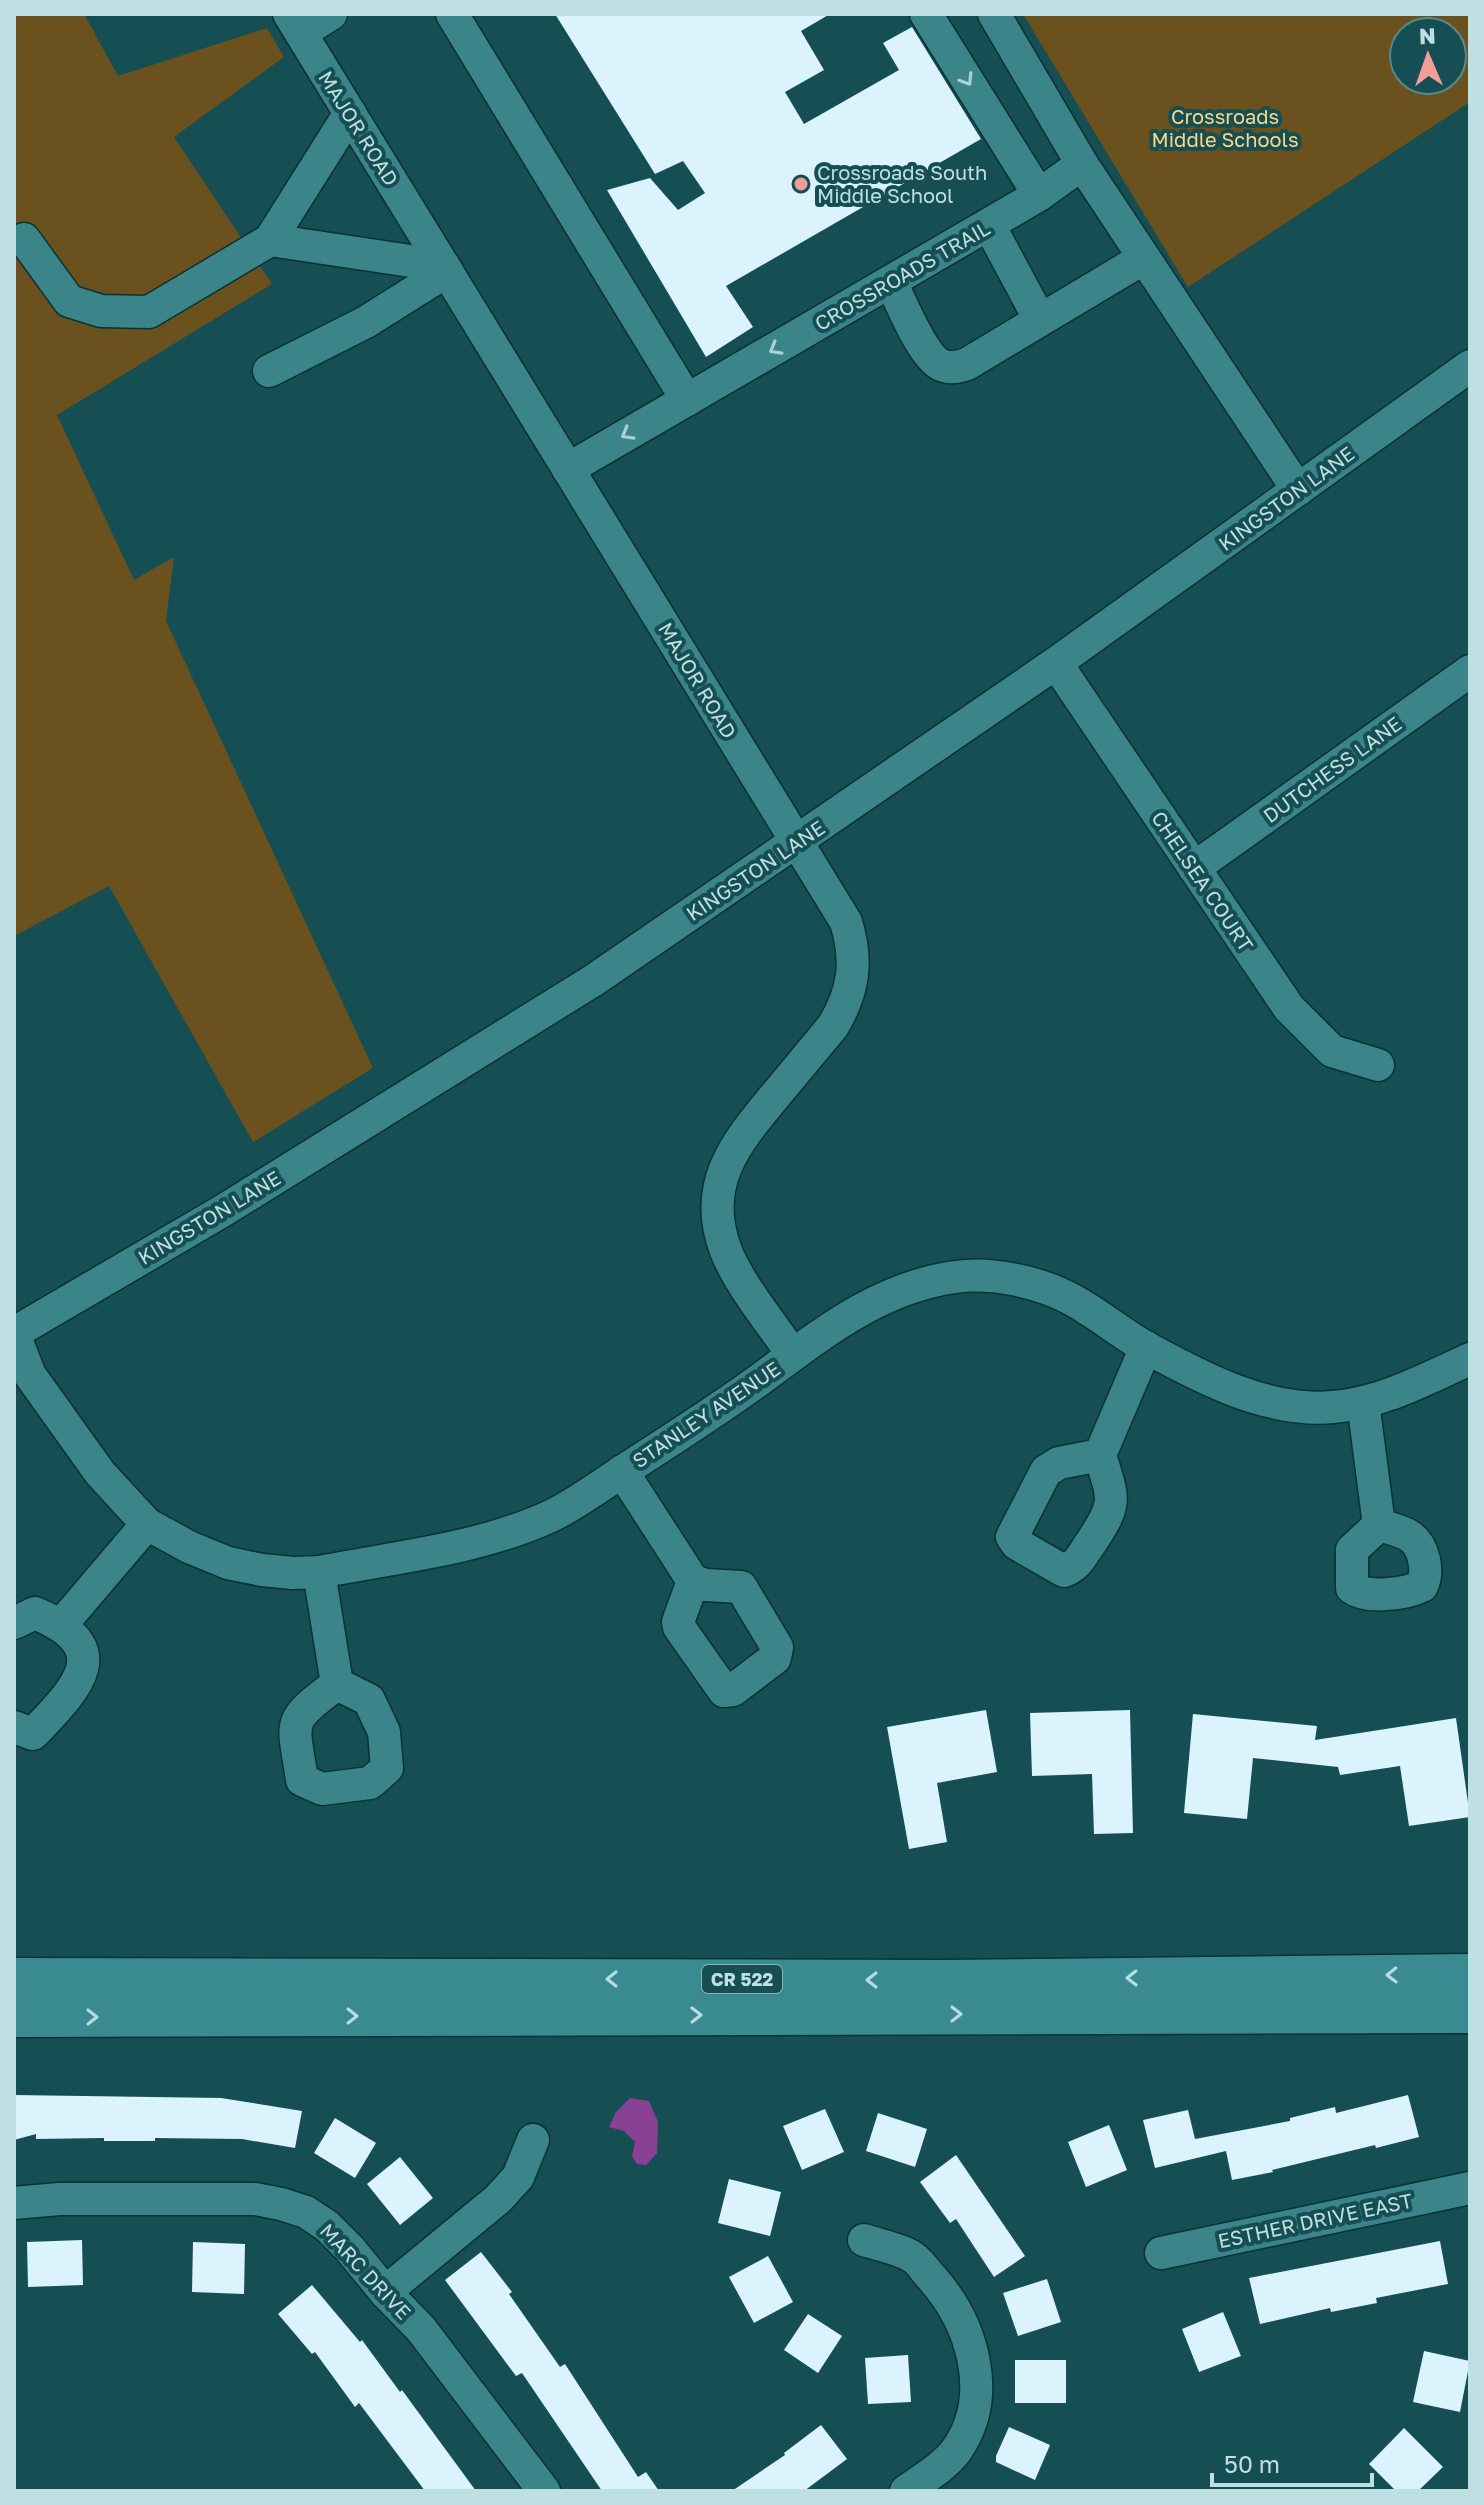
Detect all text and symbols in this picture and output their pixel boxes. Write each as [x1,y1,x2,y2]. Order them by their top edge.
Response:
north arrow [1388,16,1468,96]
text: N [1418,22,1436,49]
street label: MAJOR ROAD [314,66,404,190]
one-way arrow [958,71,973,86]
park label: Crossroads Middle Schools [1152,104,1298,151]
place label: Crossroads South Middle School [817,160,987,207]
marker: Crossroads South Middle School [792,175,810,193]
street label: CROSSROADS TRAIL [810,215,994,335]
one-way arrow [769,339,784,355]
one-way arrow [621,424,636,440]
street label: KINGSTON LANE [1214,441,1358,555]
street label: MAJOR ROAD [654,618,742,742]
street label: DUTCHESS LANE [1258,711,1406,827]
street label: CHELSEA COURT [1147,806,1259,956]
street label: KINGSTON LANE [681,815,829,925]
street label: KINGSTON LANE [133,1165,285,1269]
street label: STANLEY AVENUE [628,1356,784,1472]
road number: CR 522 [702,1965,782,1993]
one-way arrow [1385,1966,1398,1984]
one-way arrow [1125,1969,1138,1987]
one-way arrow [605,1970,618,1988]
one-way arrow [865,1971,878,1989]
one-way arrow [950,2005,963,2023]
one-way arrow [690,2006,703,2024]
one-way arrow [346,2007,359,2025]
one-way arrow [86,2008,99,2026]
street label: ESTHER DRIVE EAST [1216,2188,1414,2252]
street label: MARC DRIVE [316,2218,416,2324]
scale bar [1212,2437,1372,2487]
text: 50 m [1224,2449,1280,2478]

